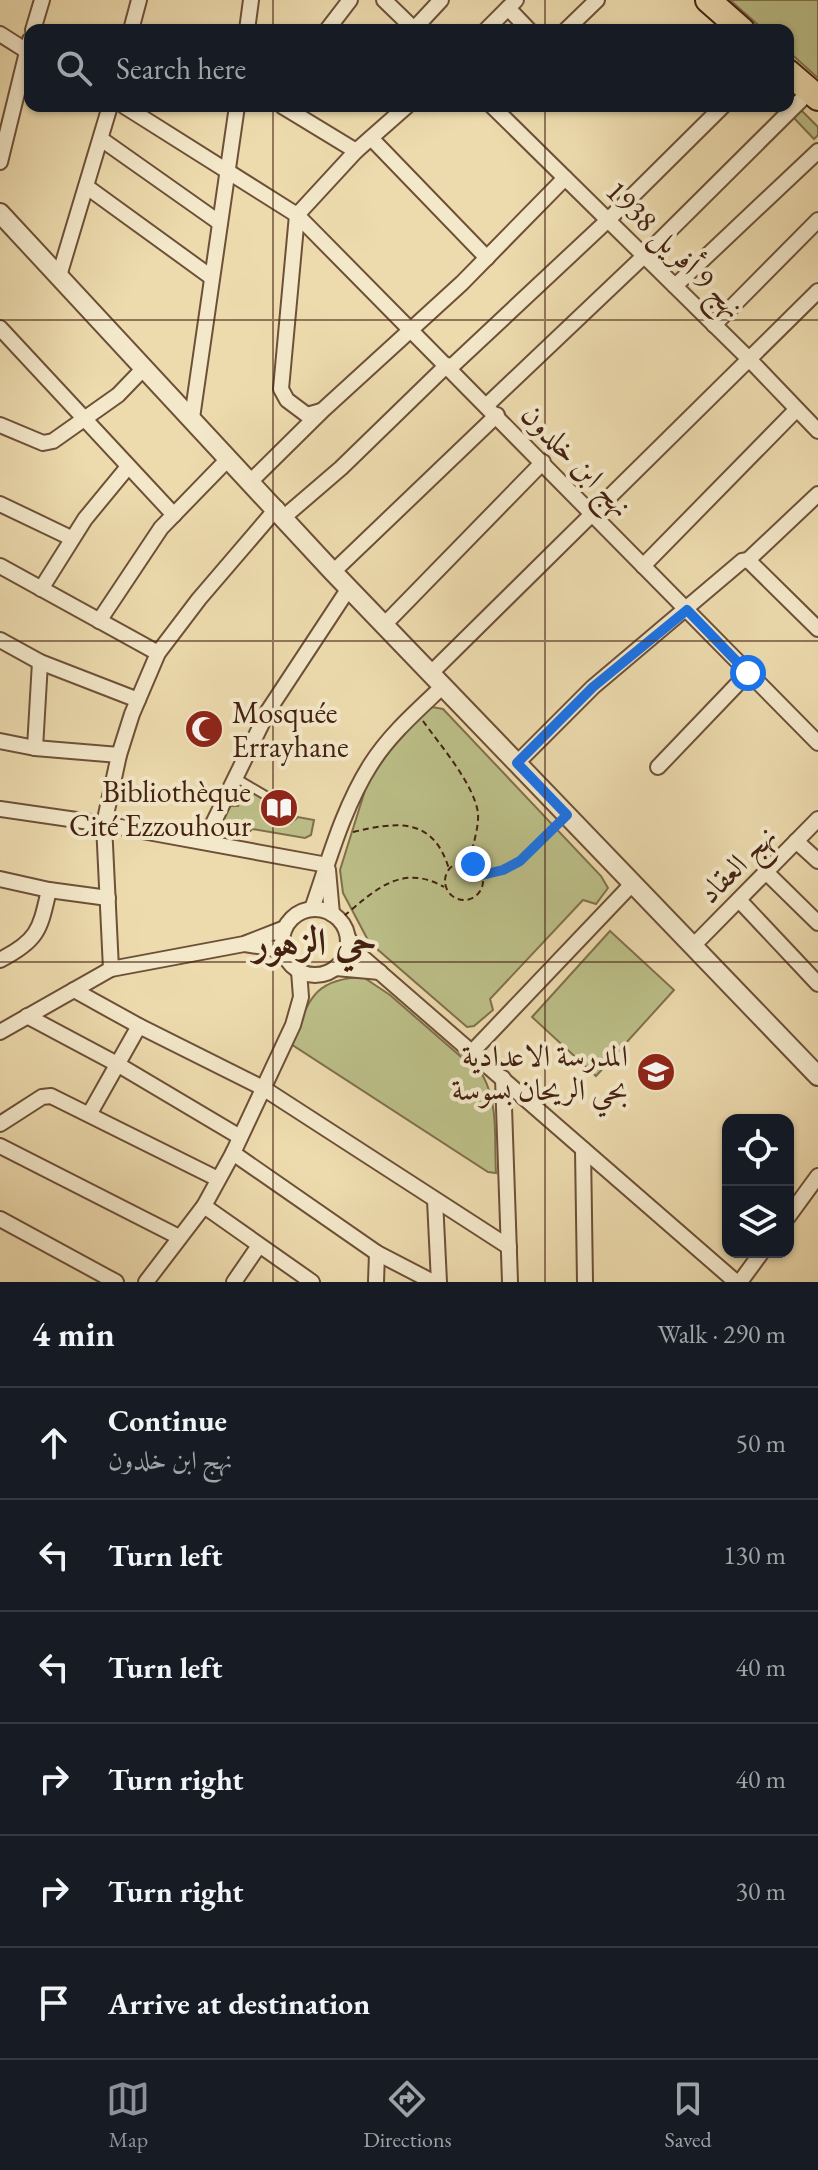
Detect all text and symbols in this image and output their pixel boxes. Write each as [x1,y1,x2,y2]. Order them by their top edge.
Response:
search box [24,24,794,112]
icon: search [52,46,96,90]
text: Search here [116,49,246,88]
street label: نهج 9 أفريل 1938 [592,171,753,332]
street label: نهج ابن خلدون [507,395,641,531]
route start [730,655,766,691]
place label: Mosquée Errayhane [232,693,349,766]
mosque icon: Mosquée Errayhane [183,708,225,750]
place label: Bibliothèque Cité Ezzouhour [69,772,251,845]
library icon: Bibliothèque Cité Ezzouhour [258,787,300,829]
street label: نهج العقاد [689,816,790,917]
route end [455,846,491,882]
district label: حي الزهور [249,917,377,973]
place label: المدرسة الاعدادية بحي الريحان بسوسة [452,1036,628,1118]
school or university icon: المدرسة الاعدادية بحي الريحان بسوسة [635,1051,677,1093]
map controls [722,1114,794,1258]
button: locate [722,1114,794,1186]
button: layers [722,1186,794,1258]
text: 4 min [32,1312,115,1356]
text: Walk · 290 m [658,1317,786,1351]
text: Continue [108,1401,227,1440]
icon: ahead [32,1421,76,1465]
text: 50 m [736,1426,786,1460]
text: نهج ابن خلدون [108,1443,232,1477]
icon: left [32,1533,76,1577]
text: Turn left [108,1536,222,1575]
text: 130 m [723,1538,786,1572]
icon: left [32,1645,76,1689]
text: Turn left [108,1648,222,1687]
text: 40 m [736,1650,786,1684]
icon: right [32,1757,76,1801]
text: Turn right [108,1760,244,1799]
text: 40 m [736,1762,786,1796]
icon: right [32,1869,76,1913]
text: Turn right [108,1872,244,1911]
text: 30 m [736,1874,786,1908]
icon: arrive [32,1981,76,2025]
text: Arrive at destination [108,1984,370,2023]
tab: Map [106,2077,150,2154]
tab: Directions [363,2077,452,2154]
tab: Saved [664,2077,712,2154]

